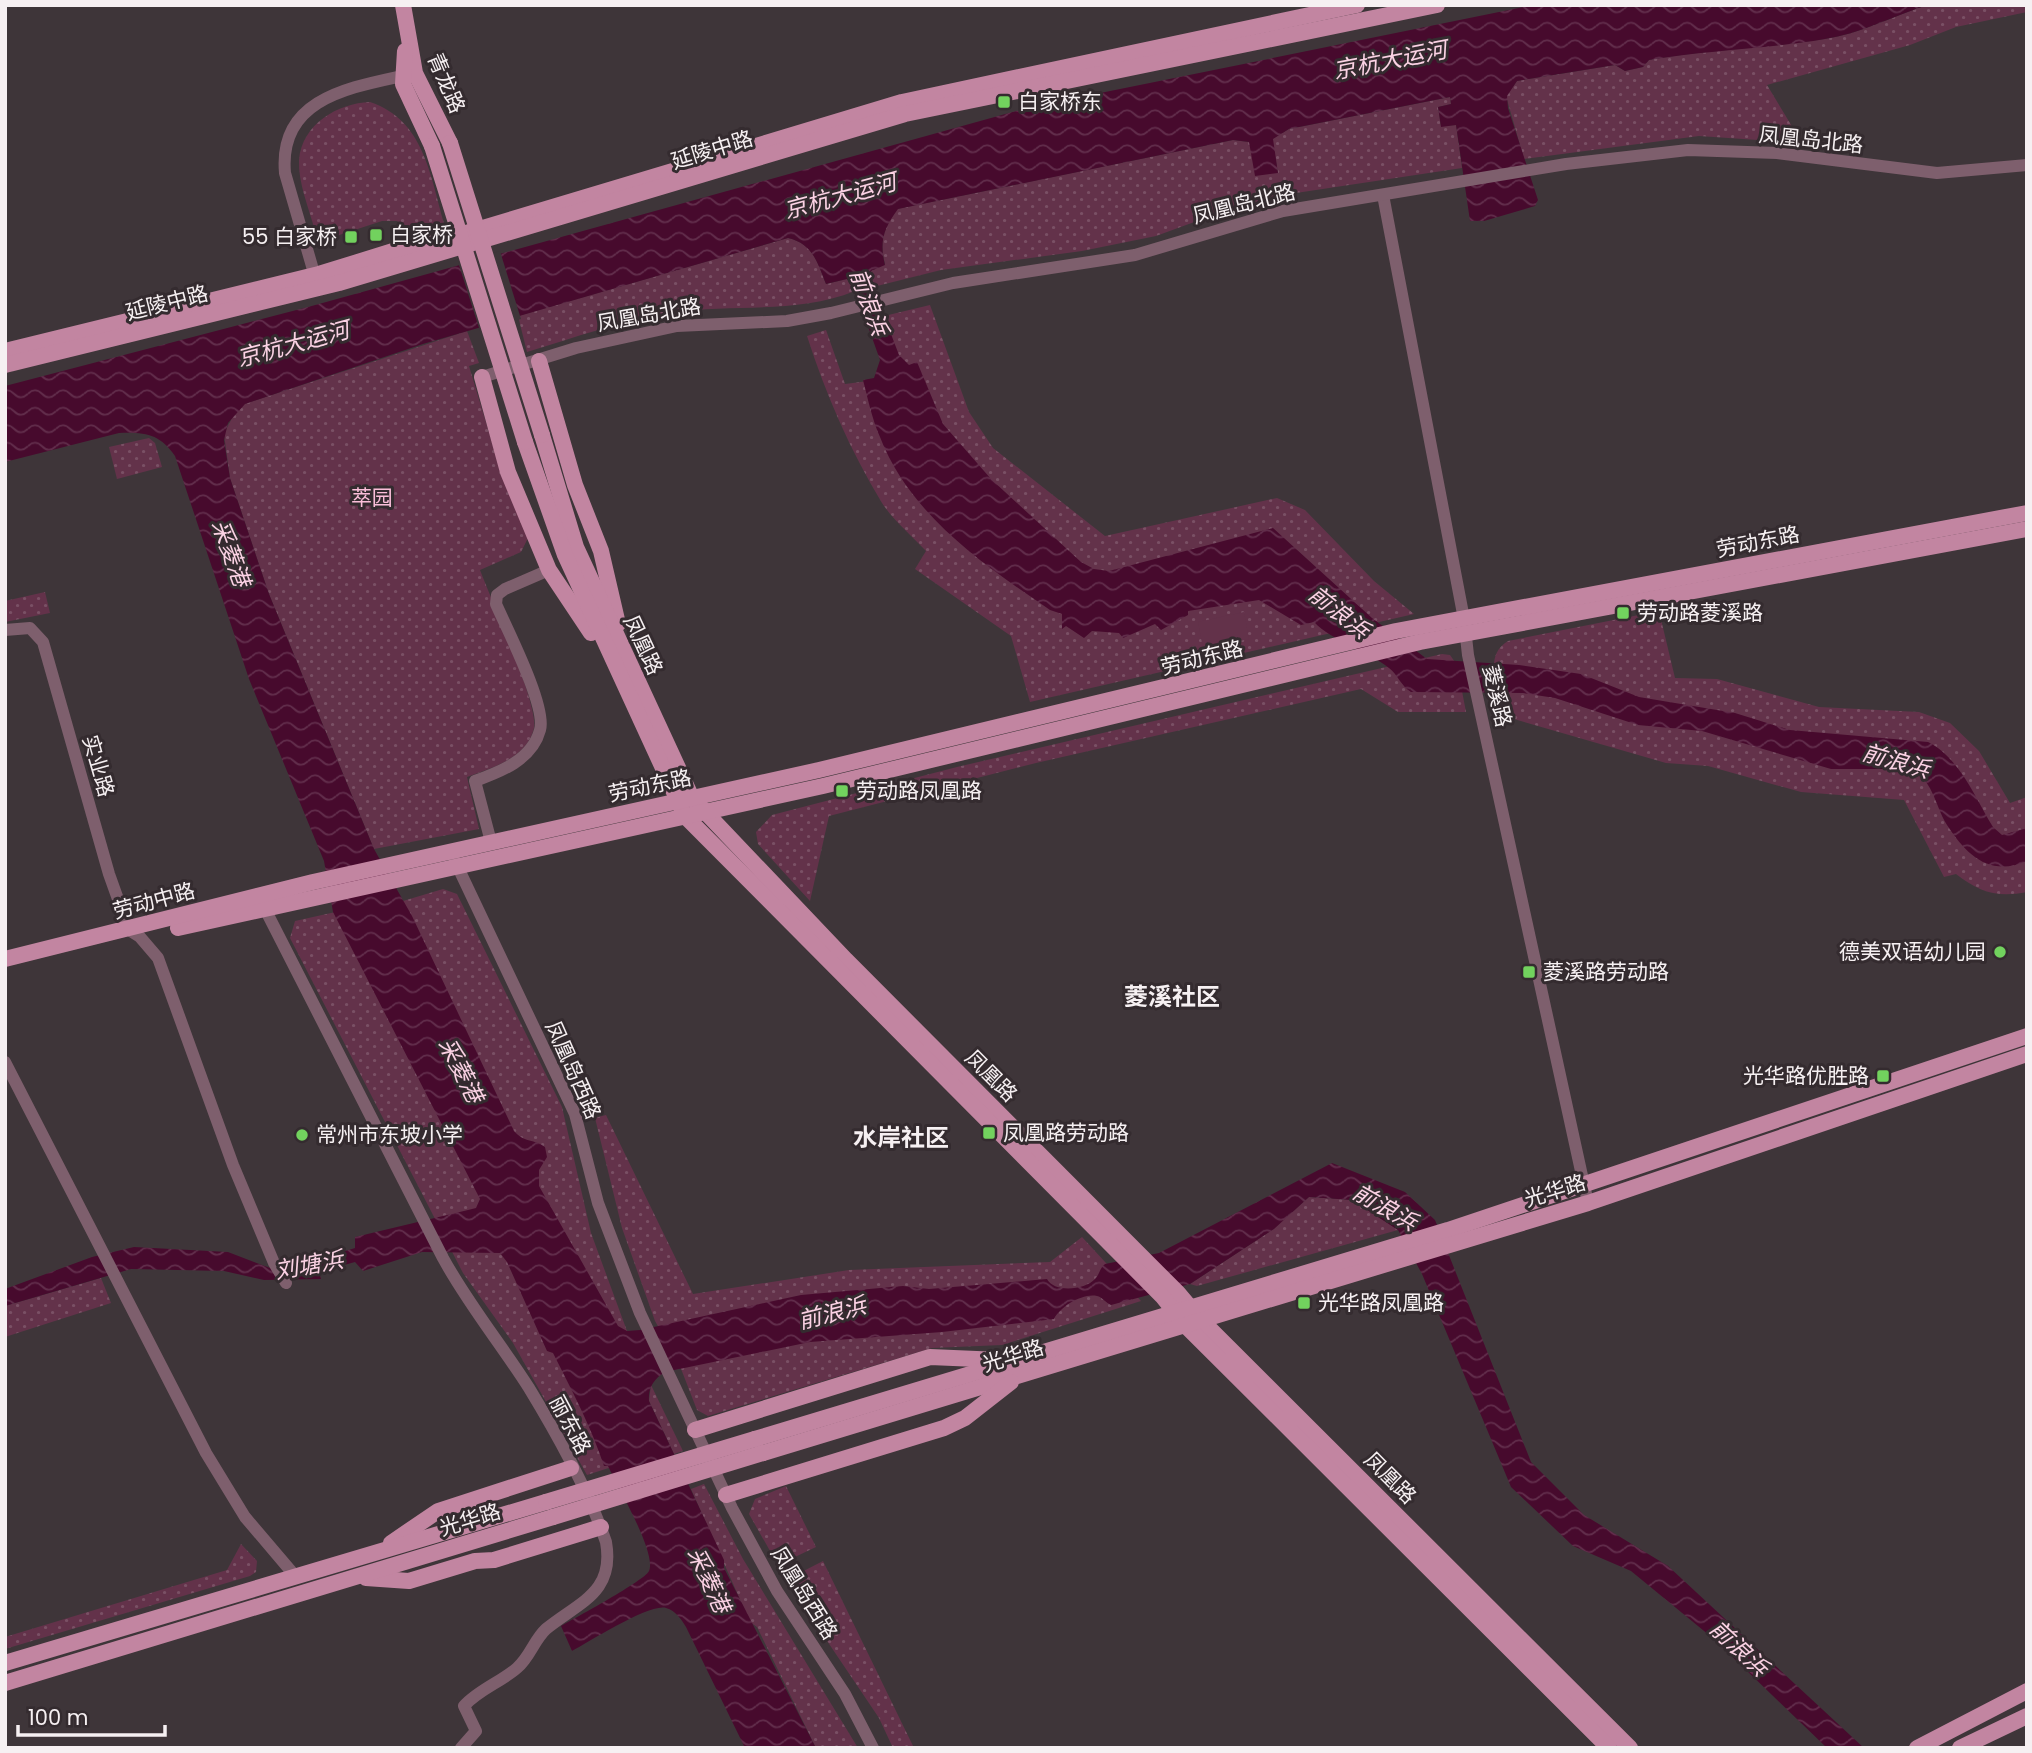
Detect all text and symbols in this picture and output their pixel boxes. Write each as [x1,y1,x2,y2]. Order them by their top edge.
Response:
water label: 京杭大运河 [1331,33,1453,87]
street label: 青龙路 [421,48,472,117]
place label: 白家桥东 [1018,87,1102,116]
marker: 白家桥东 [996,94,1012,110]
street label: 凤凰岛北路 [1757,120,1865,159]
street label: 延陵中路 [667,123,756,176]
water label: 京杭大运河 [780,165,904,226]
street label: 凤凰岛北路 [1189,177,1298,230]
place label: 白家桥 [390,220,453,249]
place label: 55 白家桥 [242,222,337,251]
marker: 白家桥 [368,227,384,243]
marker: 55 白家桥 [343,229,359,245]
water label: 前浪浜 [842,264,897,342]
street label: 延陵中路 [123,278,211,327]
street label: 凤凰岛北路 [595,291,703,338]
water label: 京杭大运河 [233,313,357,374]
park label: 萃园 [351,483,393,512]
water label: 采菱港 [204,515,259,594]
street label: 劳动东路 [1714,519,1802,564]
water label: 前浪浜 [1302,578,1378,647]
place label: 劳动路菱溪路 [1637,598,1763,627]
marker: 劳动路菱溪路 [1615,605,1631,621]
street label: 凤凰路 [617,610,670,679]
street label: 劳动东路 [1158,633,1246,682]
street label: 菱溪路 [1476,662,1519,730]
street label: 实业路 [76,732,121,800]
water label: 前浪浜 [1858,736,1935,786]
street label: 劳动东路 [606,763,694,808]
place label: 劳动路凤凰路 [856,776,982,805]
marker: 劳动路凤凰路 [834,783,850,799]
street label: 劳动中路 [110,876,198,925]
place label: 德美双语幼儿园 [1839,937,1986,966]
marker: 德美双语幼儿园 [1992,944,2008,960]
place label: 菱溪路劳动路 [1543,957,1669,986]
marker: 菱溪路劳动路 [1521,964,1537,980]
district label: 菱溪社区 [1124,980,1220,1013]
street label: 凤凰岛西路 [539,1016,608,1124]
water label: 采菱港 [431,1032,492,1111]
street label: 凤凰路 [959,1043,1024,1108]
place label: 光华路优胜路 [1743,1061,1869,1090]
marker: 光华路优胜路 [1875,1068,1891,1084]
place label: 凤凰路劳动路 [1003,1118,1129,1147]
place label: 常州市东坡小学 [316,1120,463,1149]
district label: 水岸社区 [853,1121,949,1154]
marker: 凤凰路劳动路 [981,1125,997,1141]
marker: 常州市东坡小学 [294,1127,310,1143]
street label: 光华路 [1520,1167,1589,1214]
water label: 前浪浜 [1347,1176,1425,1239]
water label: 刘塘浜 [272,1243,348,1287]
place label: 光华路凤凰路 [1318,1288,1444,1317]
water label: 前浪浜 [795,1289,871,1337]
marker: 光华路凤凰路 [1296,1295,1312,1311]
street label: 光华路 [978,1332,1047,1379]
street label: 丽东路 [543,1390,598,1459]
street label: 凤凰路 [1358,1445,1423,1510]
street label: 光华路 [435,1496,504,1543]
street label: 凤凰岛西路 [764,1541,845,1645]
water label: 采菱港 [680,1542,739,1621]
water label: 前浪浜 [1703,1613,1777,1685]
scale bar [18,1694,164,1738]
text: 100 m [28,1703,88,1732]

